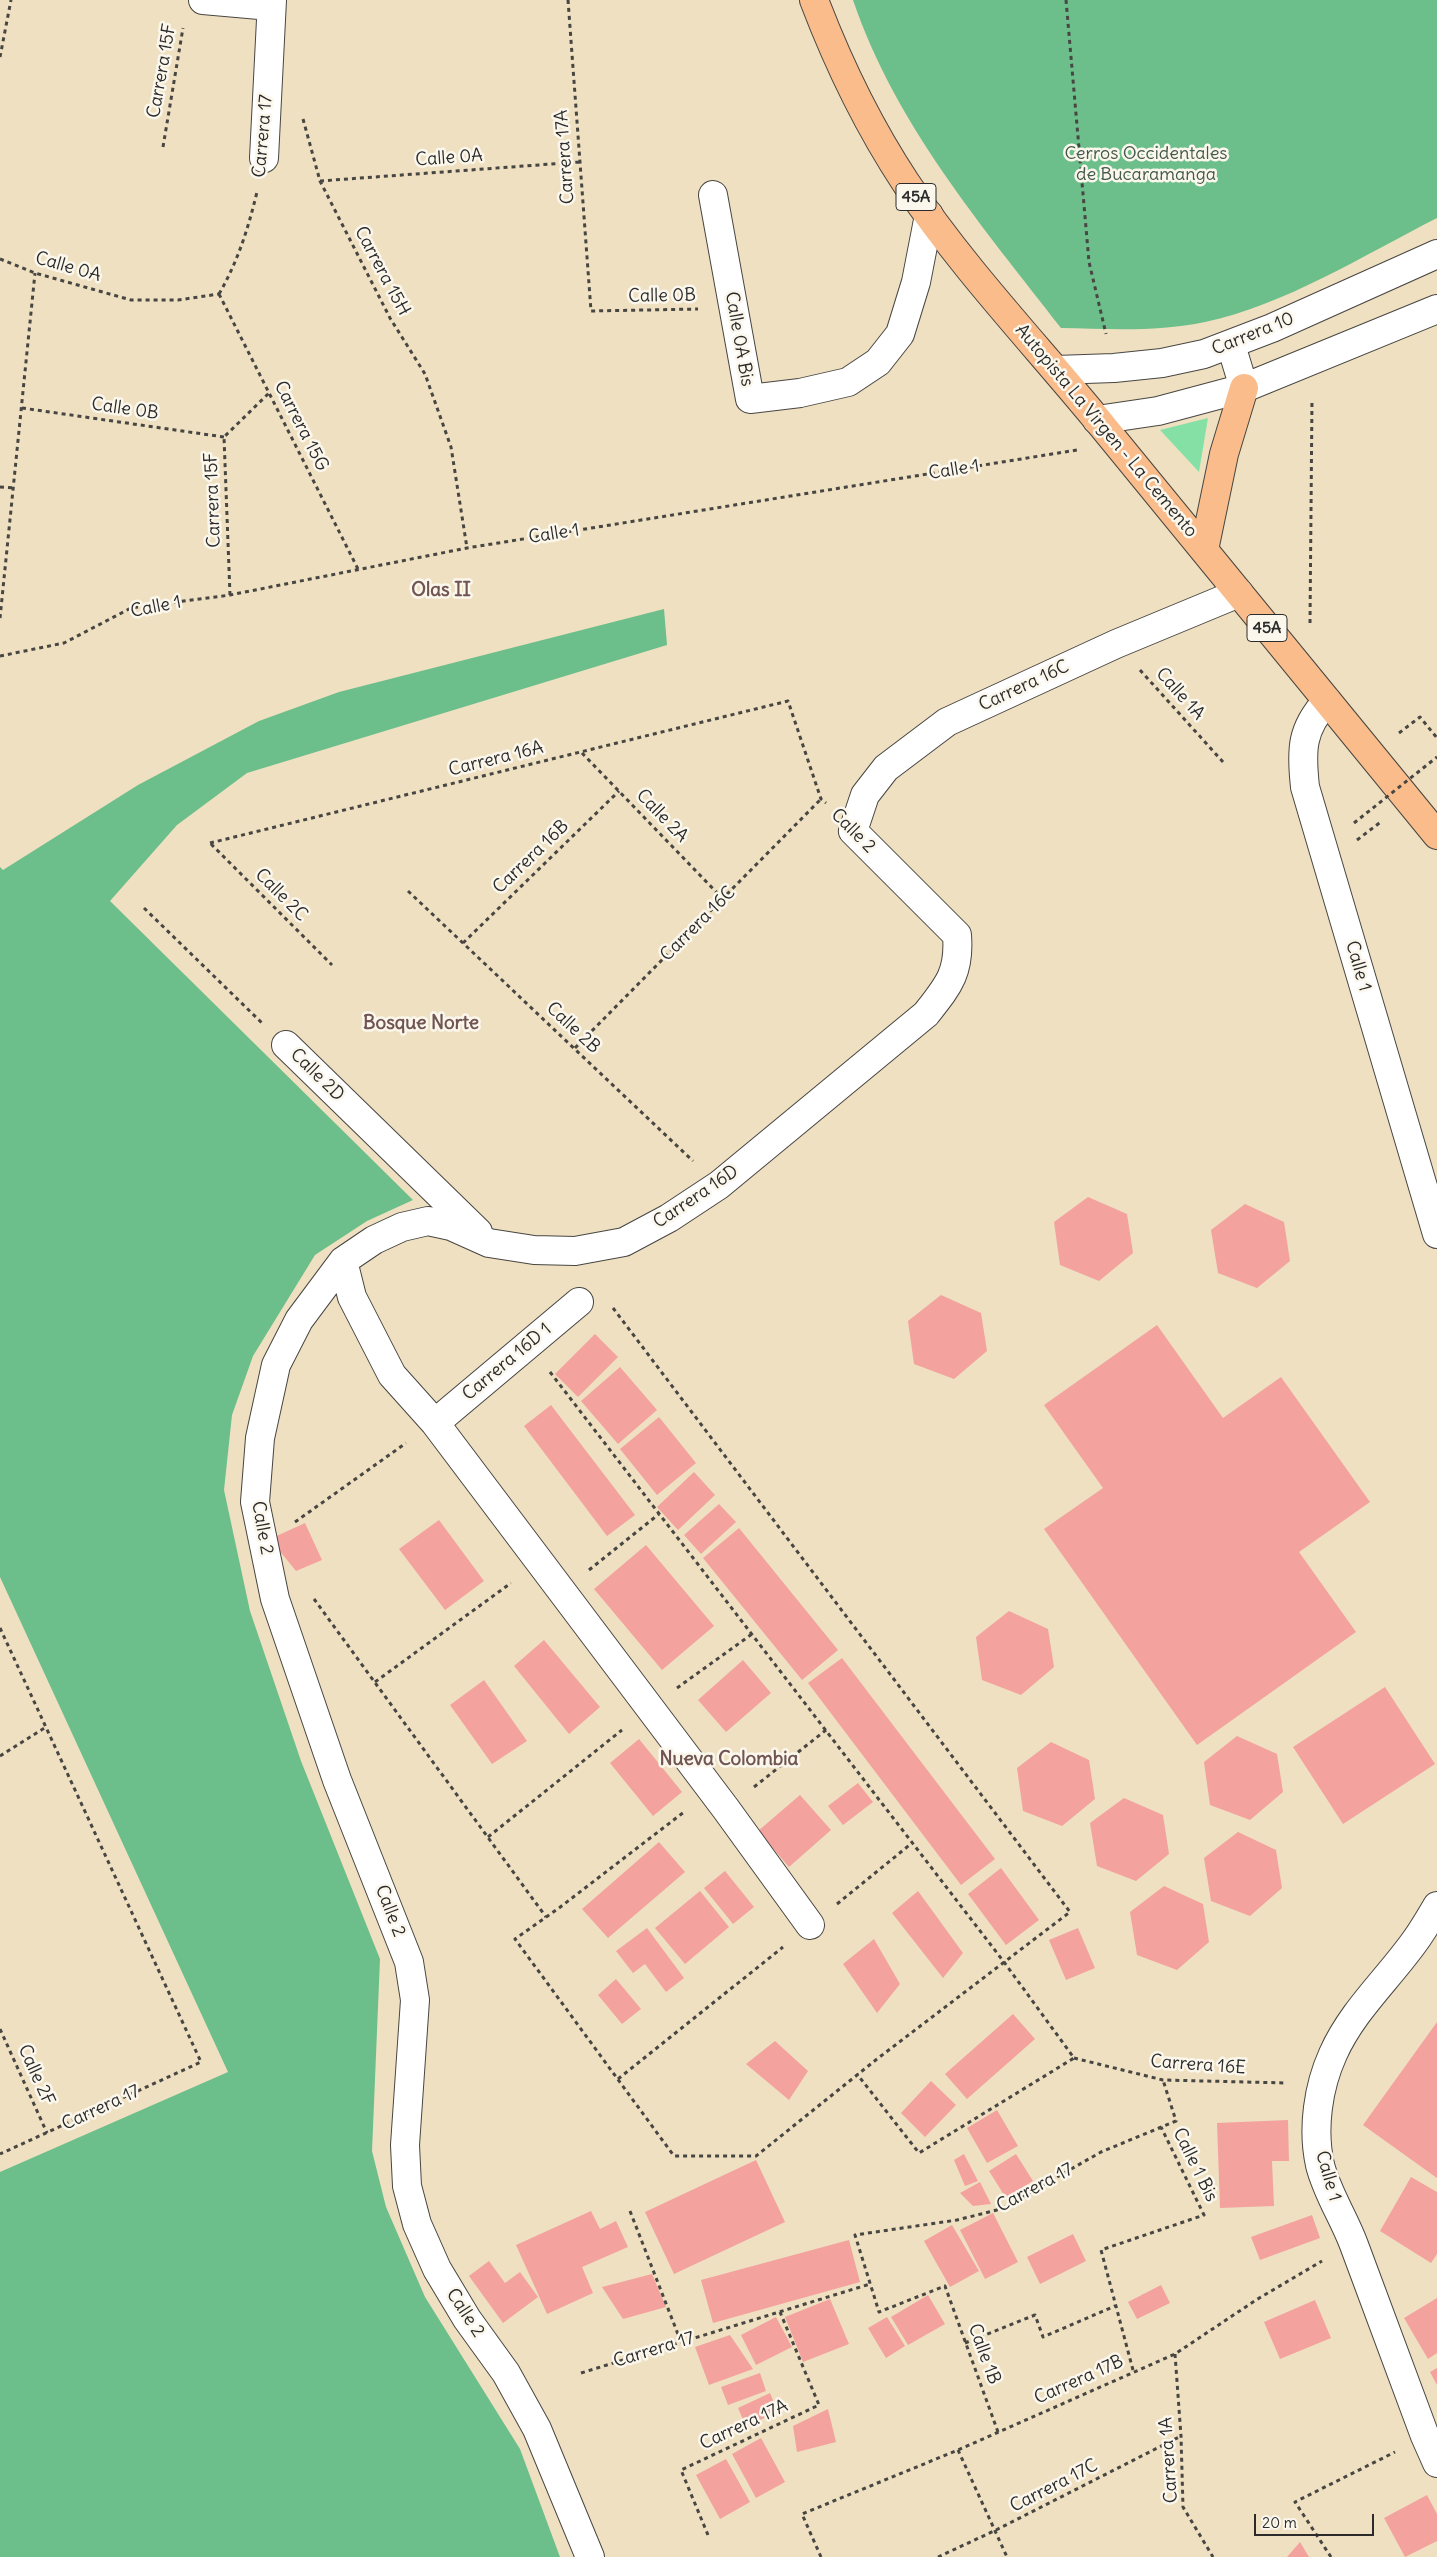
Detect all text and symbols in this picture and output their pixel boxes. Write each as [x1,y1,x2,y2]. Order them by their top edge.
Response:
street label: Carrera 15F [143,22,181,120]
street label: Carrera 17 [249,93,277,179]
street label: Carrera 17A [551,109,579,205]
park label: Cerros Occidentales de Bucaramanga [1064,143,1228,186]
street label: Calle 0A [415,145,483,171]
road number: 45A [896,183,936,210]
street label: Carrera 15H [349,223,415,319]
street label: Calle 0A [33,247,103,287]
street label: Calle 0B [628,285,696,307]
street label: Calle 0A Bis [720,290,758,388]
street label: Carrera 10 [1209,308,1297,360]
street label: Autopista La Virgen - La Cemento [1010,320,1202,542]
street label: Carrera 15G [269,377,333,475]
street label: Calle 0B [90,394,160,424]
street label: Carrera 15F [201,452,225,548]
street label: Calle 1 [927,455,981,485]
street label: Calle 1 [527,519,581,549]
district label: Olas II [411,580,471,602]
street label: Calle 1 [129,592,183,622]
road number: 45A [1247,614,1287,641]
street label: Carrera 16C [976,656,1072,716]
street label: Calle 1A [1151,663,1209,725]
street label: Carrera 16A [447,737,545,781]
street label: Calle 2A [631,785,693,847]
street label: Calle 2 [826,804,880,858]
street label: Carrera 16B [489,816,573,898]
street label: Calle 2C [250,864,312,926]
street label: Carrera 16C [656,882,740,966]
street label: Calle 1 [1341,938,1375,994]
street label: Calle 2B [542,998,604,1058]
district label: Bosque Norte [363,1013,479,1035]
street label: Calle 2D [286,1044,348,1106]
street label: Carrera 16D [649,1161,743,1233]
street label: Carrera 16D 1 [458,1319,556,1405]
street label: Calle 2 [247,1500,277,1556]
district label: Nueva Colombia [660,1749,798,1771]
street label: Calle 2 [370,1882,410,1940]
street label: Calle 2F [13,2041,59,2109]
street label: Carrera 16E [1150,2051,1246,2079]
street label: Carrera 17 [59,2081,143,2135]
street label: Calle 1 Bis [1168,2125,1222,2205]
street label: Calle 1 [1311,2148,1345,2204]
street label: Carrera 17 [993,2159,1077,2217]
street label: Calle 2 [441,2285,489,2341]
street label: Calle 1B [963,2321,1005,2387]
street label: Carrera 17 [611,2327,697,2373]
street label: Carrera 17B [1031,2351,1127,2409]
street label: Carrera 17A [697,2395,791,2455]
street label: Carrera 1A [1155,2416,1183,2504]
street label: Carrera 17C [1007,2455,1101,2517]
scale bar [1257,2504,1377,2536]
text: 20 m [1262,2513,1297,2532]

